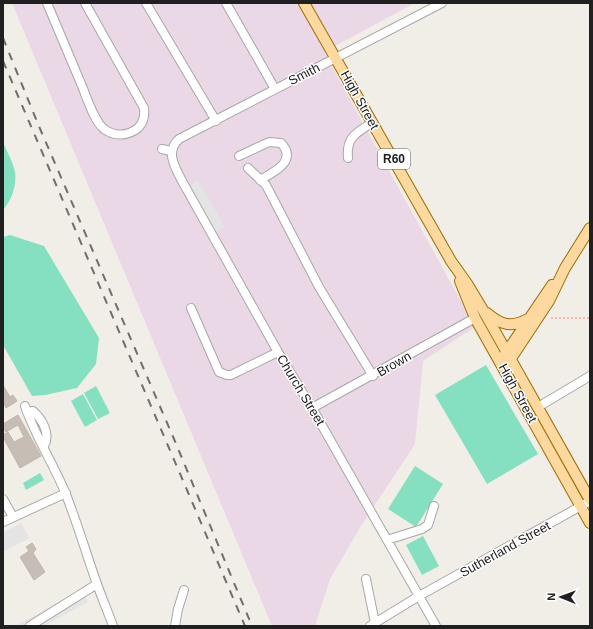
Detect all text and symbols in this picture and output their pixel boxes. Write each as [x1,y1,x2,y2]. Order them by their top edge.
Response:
street label: Smith [286,60,322,88]
street label: High Street [338,68,383,132]
road number: R60 [378,149,410,169]
street label: Brown [374,348,414,380]
street label: Church Street [274,352,328,429]
street label: High Street [496,361,541,425]
street label: Sutherland Street [457,518,553,580]
north arrow [541,577,581,617]
text: N [545,593,557,601]

